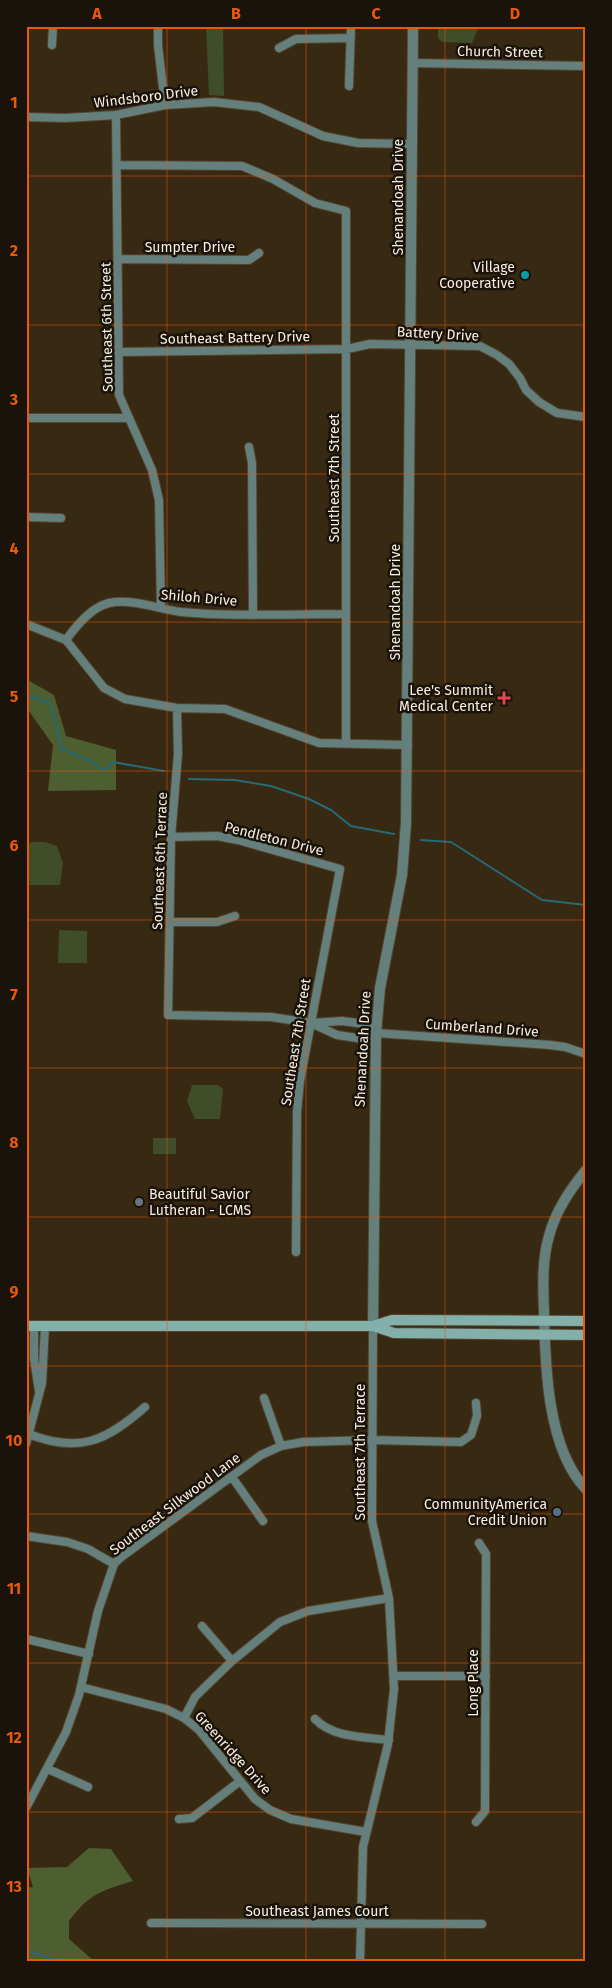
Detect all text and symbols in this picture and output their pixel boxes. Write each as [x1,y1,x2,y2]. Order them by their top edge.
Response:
text: A [91,4,102,23]
text: B [231,4,241,23]
text: C [371,4,381,23]
text: D [510,4,520,23]
street label: Church Street [457,43,544,61]
street label: Windsboro Drive [93,82,199,112]
text: 1 [10,93,18,112]
street label: Shenandoah Drive [390,139,407,255]
street label: Sumpter Drive [145,239,235,256]
text: 2 [10,241,18,260]
place label: Village Cooperative [439,259,515,292]
street label: Southeast 6th Street [97,261,117,392]
marker: Village Cooperative [519,269,531,281]
street label: Battery Drive [396,323,480,345]
street label: Southeast Battery Drive [160,328,310,348]
text: 3 [9,390,18,409]
street label: Southeast 7th Street [326,413,343,542]
text: 4 [9,539,19,558]
street label: Shenandoah Drive [387,544,404,660]
street label: Shiloh Drive [160,586,238,610]
place label: Lee's Summit Medical Center [399,682,494,715]
text: 5 [10,687,19,706]
marker: Lee's Summit Medical Center [497,691,511,705]
street label: Southeast 6th Terrace [149,792,171,930]
street label: Pendleton Drive [223,818,325,860]
text: 6 [9,836,19,855]
street label: Southeast 7th Street [278,976,315,1107]
text: 7 [10,985,18,1004]
street label: Shenandoah Drive [351,991,375,1107]
street label: Cumberland Drive [425,1016,539,1040]
text: 8 [9,1133,19,1152]
place label: Beautiful Savior Lutheran - LCMS [149,1186,251,1219]
marker: Beautiful Savior Lutheran - LCMS [133,1196,145,1208]
text: 9 [10,1282,19,1301]
street label: Southeast 7th Terrace [352,1384,369,1520]
text: 10 [6,1431,22,1450]
street label: Southeast Silkwood Lane [106,1449,244,1559]
place label: CommunityAmerica Credit Union [424,1496,547,1529]
marker: CommunityAmerica Credit Union [551,1506,563,1518]
text: 11 [7,1579,21,1598]
street label: Long Place [465,1649,482,1717]
street label: Greenridge Drive [191,1708,275,1798]
text: 12 [6,1728,22,1747]
text: 13 [6,1877,22,1896]
street label: Southeast James Court [245,1903,390,1920]

